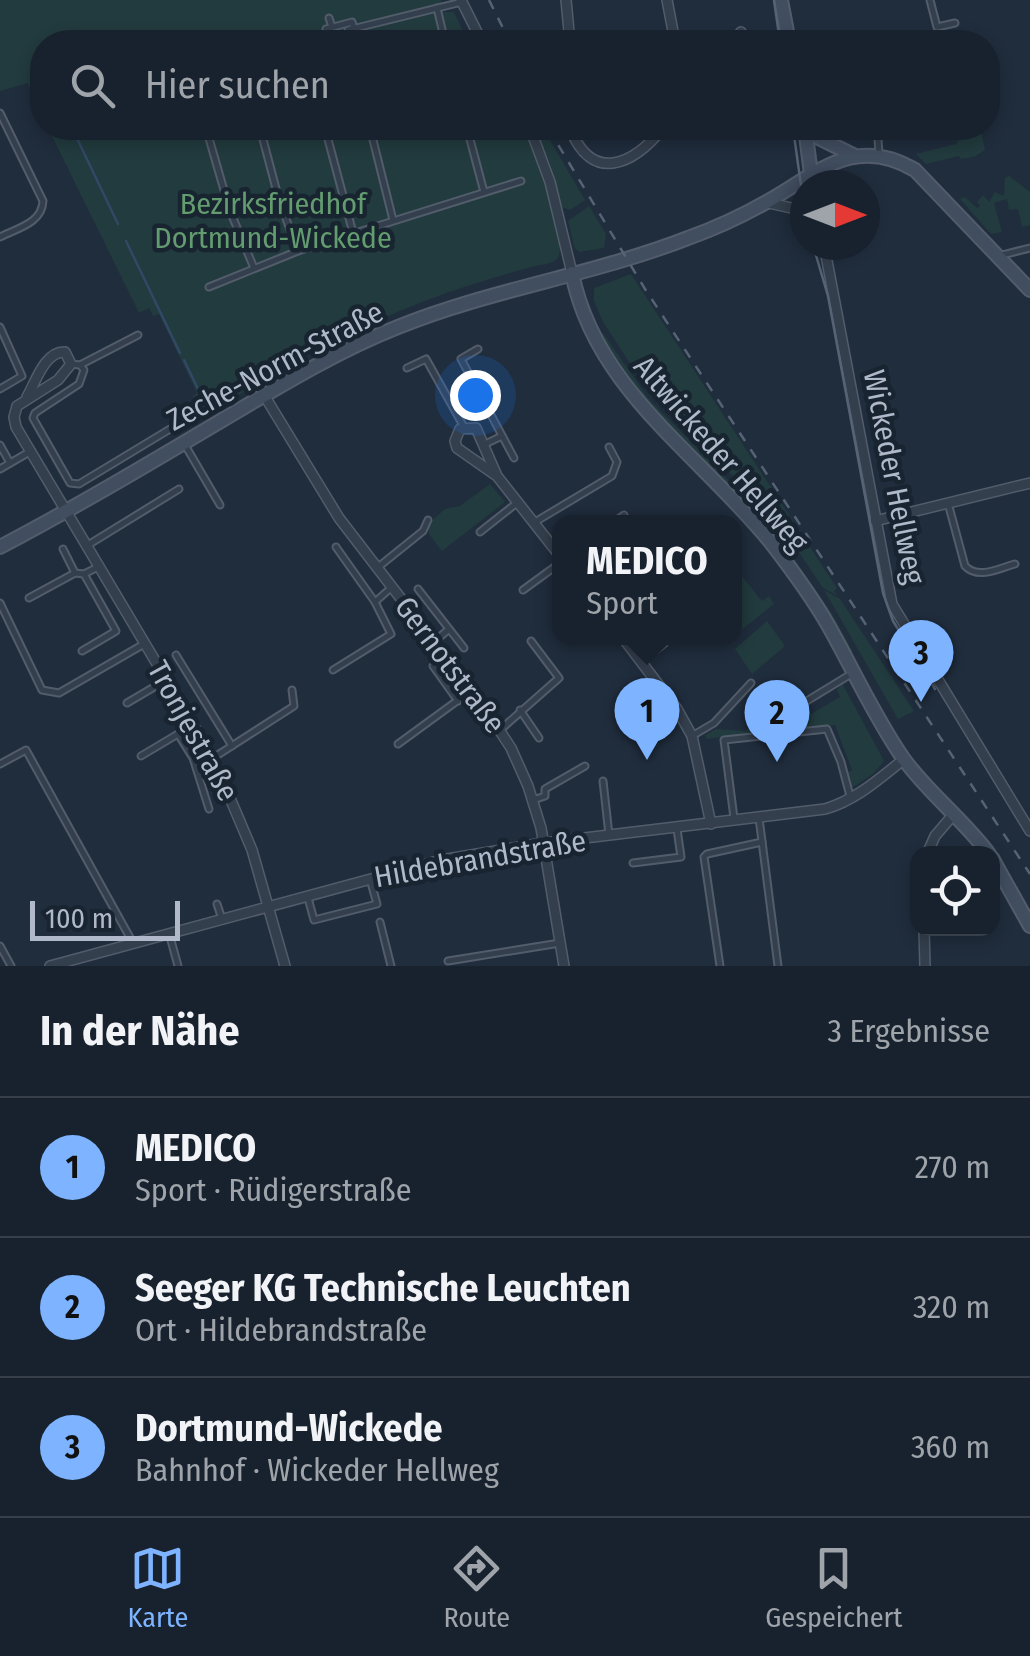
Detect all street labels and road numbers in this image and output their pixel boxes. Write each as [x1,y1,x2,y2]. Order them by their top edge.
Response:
street label: Zeche-Norm-Straße [161,294,389,438]
street label: Altwickeder Hellweg [626,349,816,560]
street label: Wickeder Hellweg [856,367,933,588]
street label: Gernotstraße [387,590,513,740]
street label: Tronjestraße [140,655,246,807]
street label: Hildebrandstraße [371,823,589,895]

